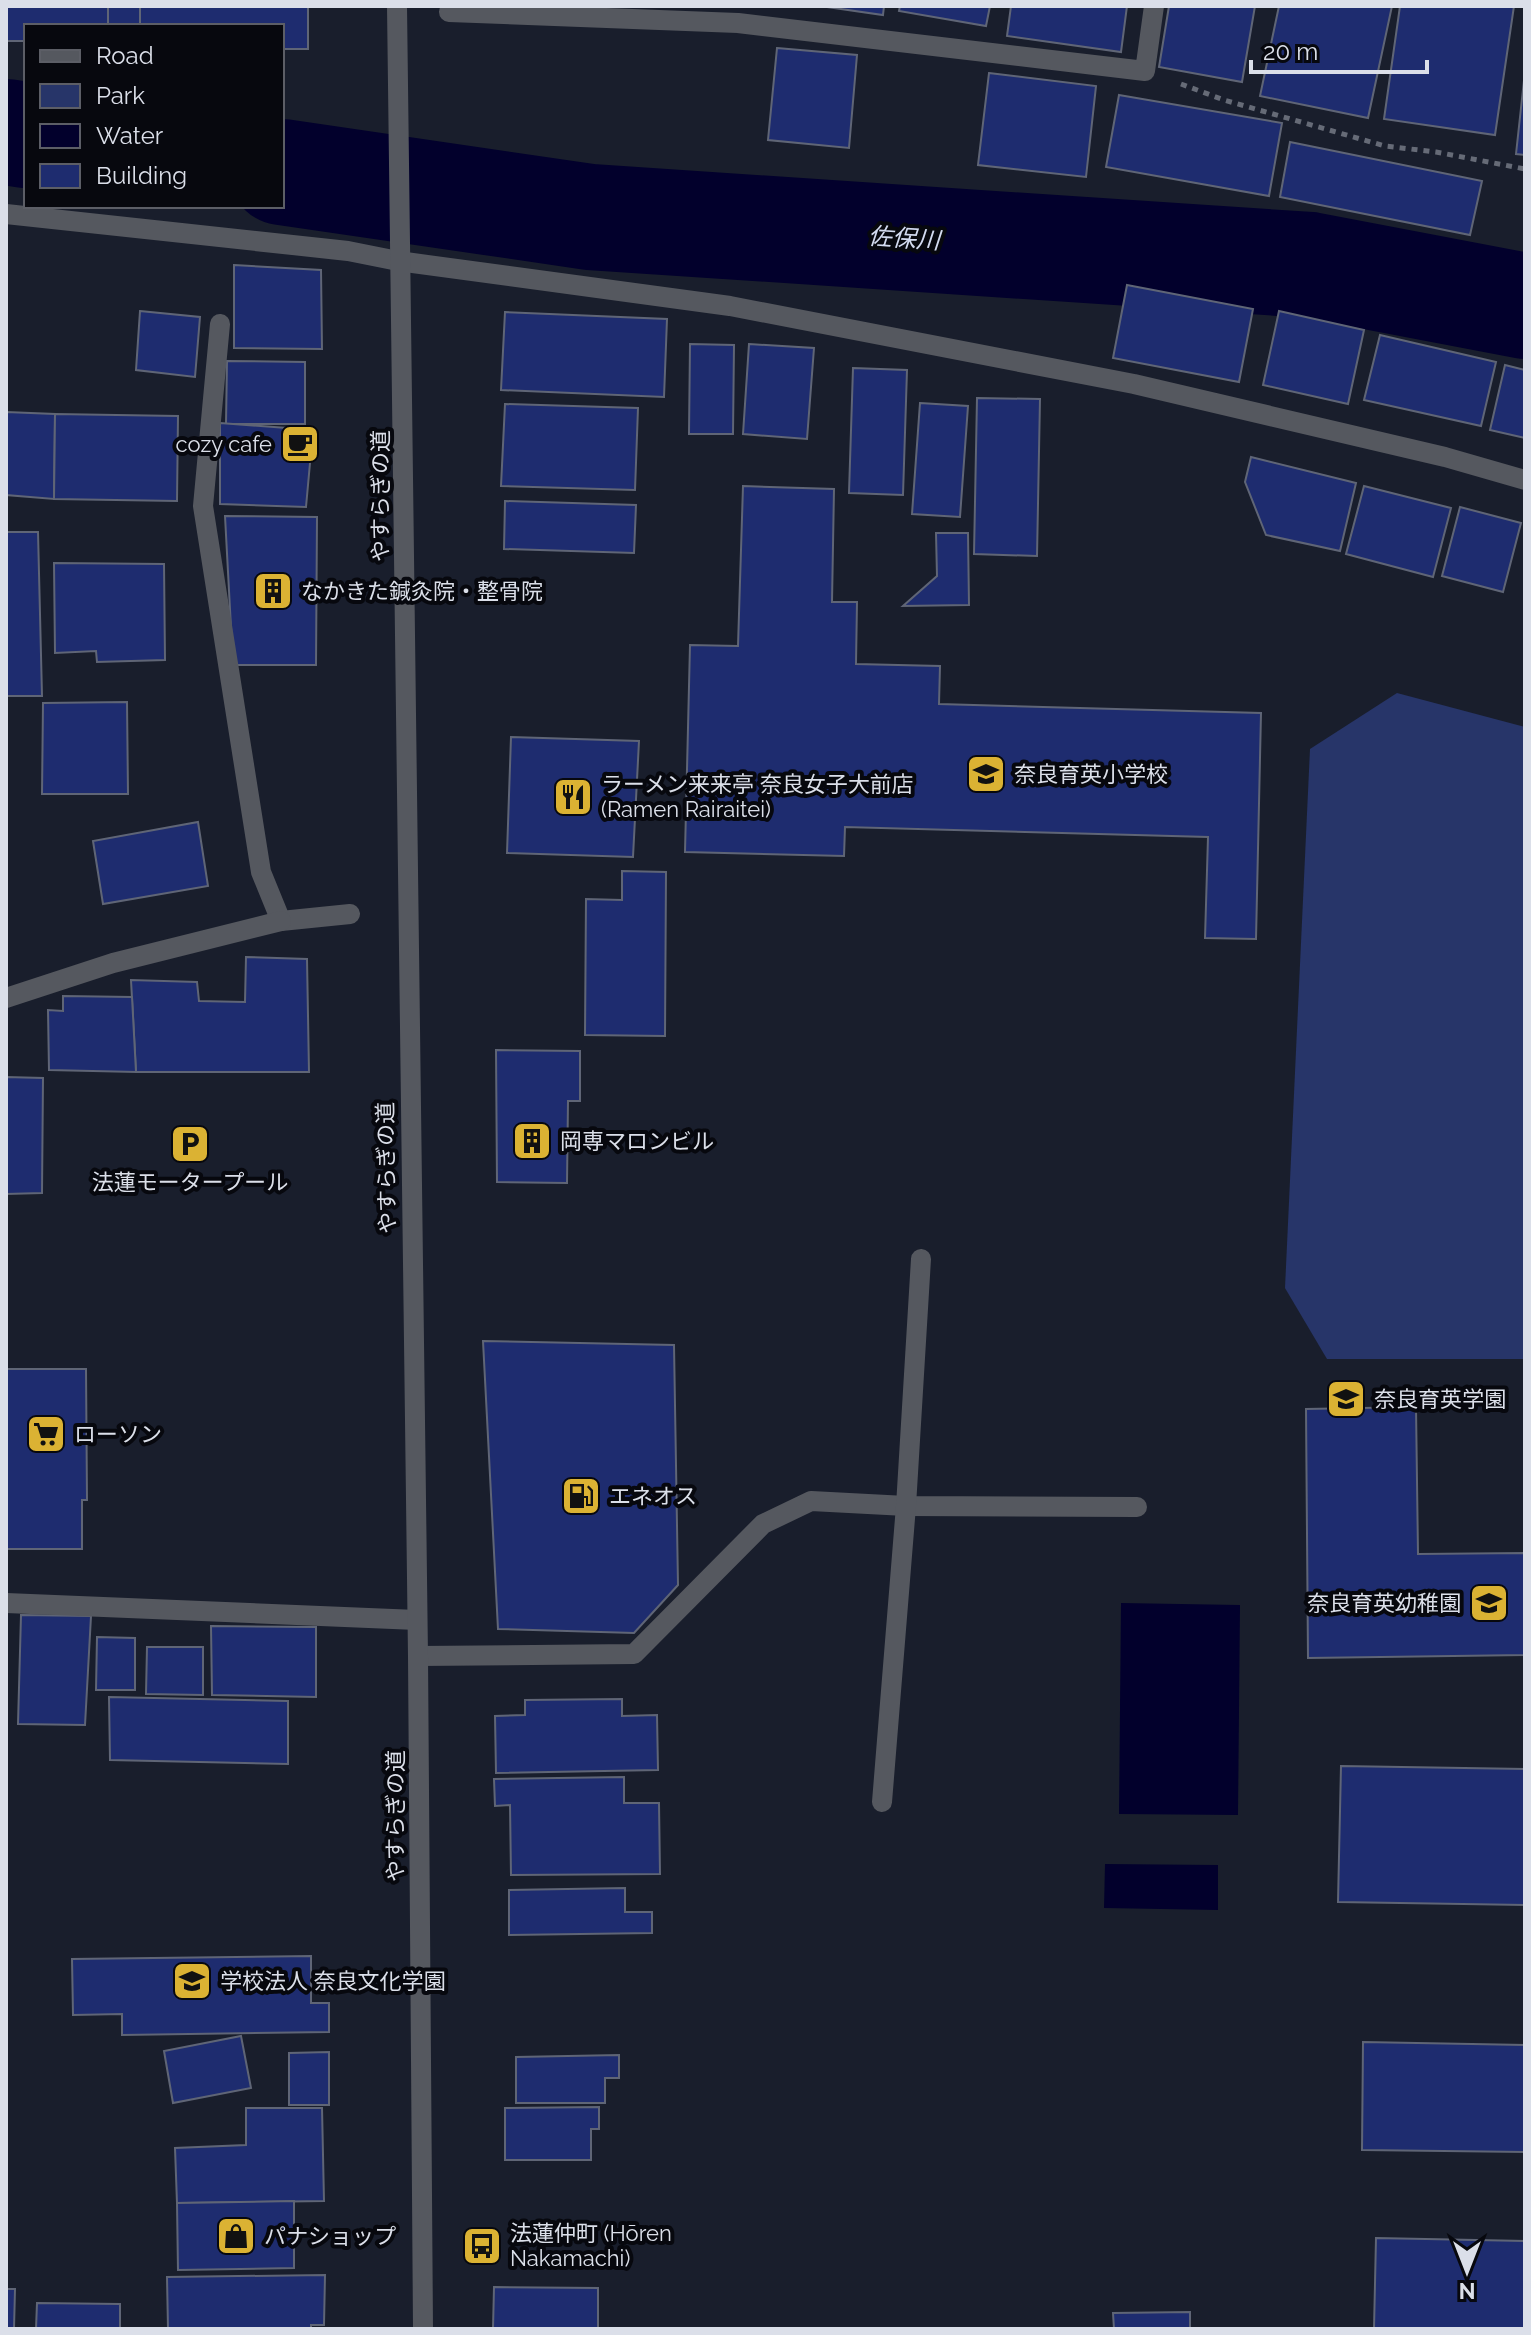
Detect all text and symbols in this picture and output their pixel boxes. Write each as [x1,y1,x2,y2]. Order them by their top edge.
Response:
legend [24,24,284,208]
scale bar [1251,24,1427,74]
text: 20 m [1263,37,1318,66]
text: Road [96,41,154,70]
text: Park [96,81,145,110]
text: Water [96,121,164,150]
text: Building [96,161,187,190]
water label: 佐保川 [867,221,944,255]
cafe icon: cozy cafe [279,423,321,465]
street label: やすらぎの道 [367,430,393,562]
place label: cozy cafe [176,431,272,457]
building icon: なかきた鍼灸院・整骨院 [252,570,294,612]
place label: なかきた鍼灸院・整骨院 [301,578,543,604]
school or university icon: 奈良育英小学校 [965,753,1007,795]
place label: 奈良育英小学校 [1014,761,1168,787]
place label: ラーメン来来亭 奈良女子大前店 (Ramen Rairaitei) [601,771,914,822]
restaurant icon: ラーメン来来亭 奈良女子大前店 (Ramen Rairaitei) [552,776,594,818]
street label: やすらぎの道 [372,1102,400,1234]
building icon: 岡専マロンビル [511,1120,553,1162]
parking icon: 法蓮モータープール [169,1123,211,1165]
place label: 岡専マロンビル [560,1128,714,1154]
place label: 法蓮モータープール [92,1169,288,1195]
school or university icon: 奈良育英学園 [1325,1378,1367,1420]
place label: 奈良育英学園 [1374,1386,1506,1412]
supermarket icon: ローソン [25,1413,67,1455]
place label: ローソン [74,1421,162,1447]
fuel station icon: エネオス [560,1475,602,1517]
place label: エネオス [609,1483,697,1509]
school or university icon: 奈良育英幼稚園 [1468,1582,1510,1624]
place label: 奈良育英幼稚園 [1307,1590,1461,1616]
street label: やすらぎの道 [382,1750,408,1882]
school or university icon: 学校法人 奈良文化学園 [171,1960,213,2002]
place label: 学校法人 奈良文化学園 [220,1968,446,1994]
shop icon: パナショップ [215,2215,257,2257]
place label: 法蓮仲町 (Hōren Nakamachi) [510,2220,672,2271]
place label: パナショップ [264,2223,396,2249]
bus stop icon: 法蓮仲町 (Hōren Nakamachi) [461,2225,503,2267]
north arrow [1427,2231,1507,2311]
text: N [1459,2278,1475,2304]

